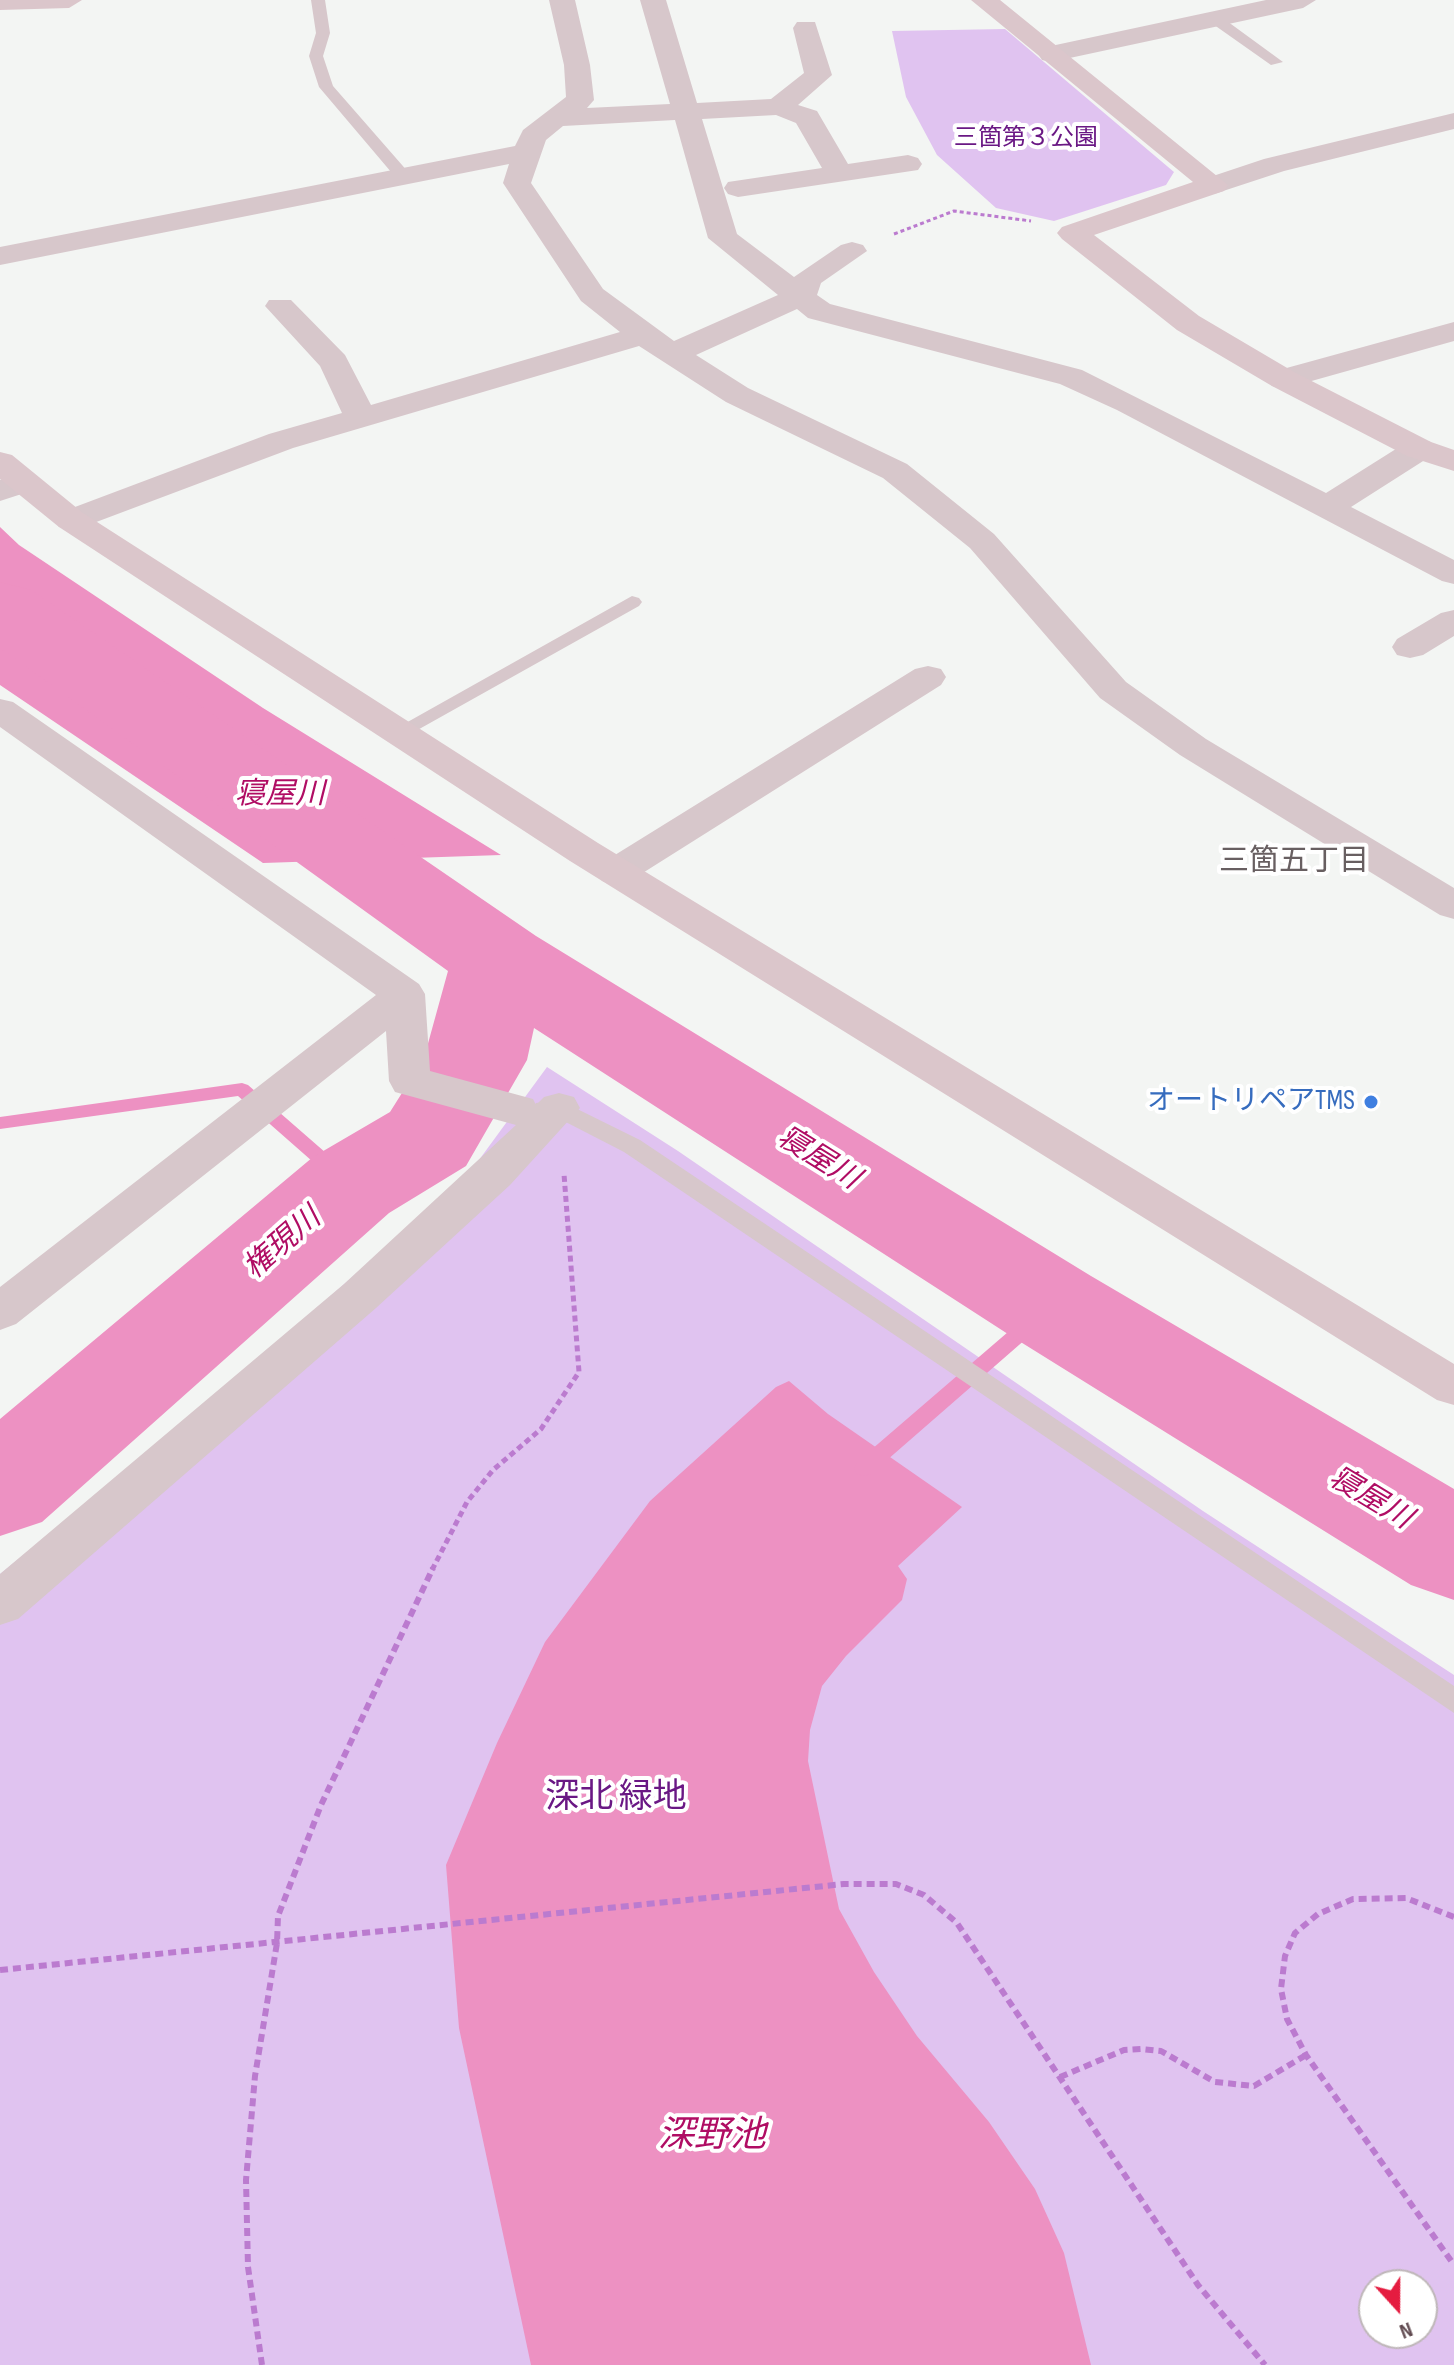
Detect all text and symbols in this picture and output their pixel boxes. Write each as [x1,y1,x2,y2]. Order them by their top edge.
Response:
park label: 三箇第３公園 [954,125,1098,153]
water label: 寝屋川 [235,777,325,813]
district label: 三箇五丁目 [1219,844,1369,880]
place label: オートリペアTMS [1147,1085,1355,1119]
marker: オートリペアTMS [1362,1093,1380,1111]
water label: 寝屋川 [770,1120,866,1198]
water label: 権現川 [237,1201,329,1287]
water label: 寝屋川 [1322,1460,1418,1538]
park label: 深北 緑地 [545,1778,687,1818]
water label: 深野池 [658,2115,766,2159]
north arrow [1358,2269,1438,2349]
text: N [1396,2315,1416,2345]

